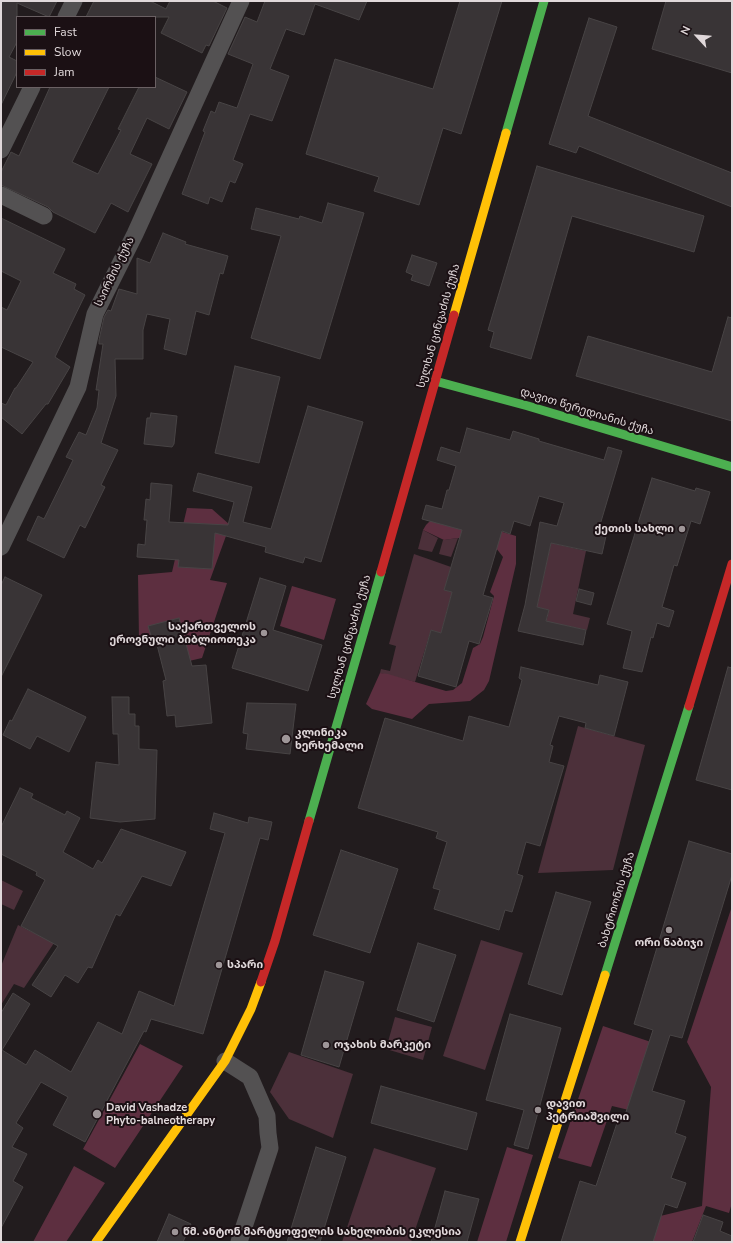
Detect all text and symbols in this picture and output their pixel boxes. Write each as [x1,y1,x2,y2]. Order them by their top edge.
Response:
legend [16,16,156,88]
north arrow [677,16,717,56]
text: Fast [54,24,77,40]
text: N [677,24,694,38]
text: Slow [54,44,82,60]
text: Jam [54,64,75,80]
street label: საირმის ქუჩა [92,235,138,309]
street label: სულხან ცინცაძის ქუჩა [415,262,463,390]
street label: დავით წერედიანის ქუჩა [519,385,655,439]
place label: ქეთის სახლი [595,522,674,536]
marker: ქეთის სახლი [677,524,687,534]
street label: სულხან ცინცაძის ქუჩა [326,573,374,701]
place label: საქართველოს ეროვნული ბიბლიოთეკა [110,620,256,646]
marker: საქართველოს ეროვნული ბიბლიოთეკა [259,628,269,638]
place label: კლინიკა ხერხემალი [295,726,364,752]
marker: კლინიკა ხერხემალი [280,733,292,745]
street label: ბახტრიონის ქუჩა [596,850,638,950]
marker: ორი ნაბიჯი [664,925,674,935]
place label: ორი ნაბიჯი [635,936,703,950]
place label: სპარი [227,958,263,972]
marker: სპარი [214,960,224,970]
place label: ოჯახის მარკეტი [334,1038,431,1052]
marker: ოჯახის მარკეტი [321,1040,331,1050]
place label: დავით პეტრიაშვილი [546,1097,629,1123]
place label: David Vashadze Phyto-balneotherapy [106,1101,215,1127]
marker: დავით პეტრიაშვილი [533,1105,543,1115]
marker: David Vashadze Phyto-balneotherapy [91,1108,103,1120]
place label: წმ. ანტონ მარტყოფელის სახელობის ეკლესია [183,1225,461,1239]
marker: წმ. ანტონ მარტყოფელის სახელობის ეკლესია [170,1227,180,1237]

